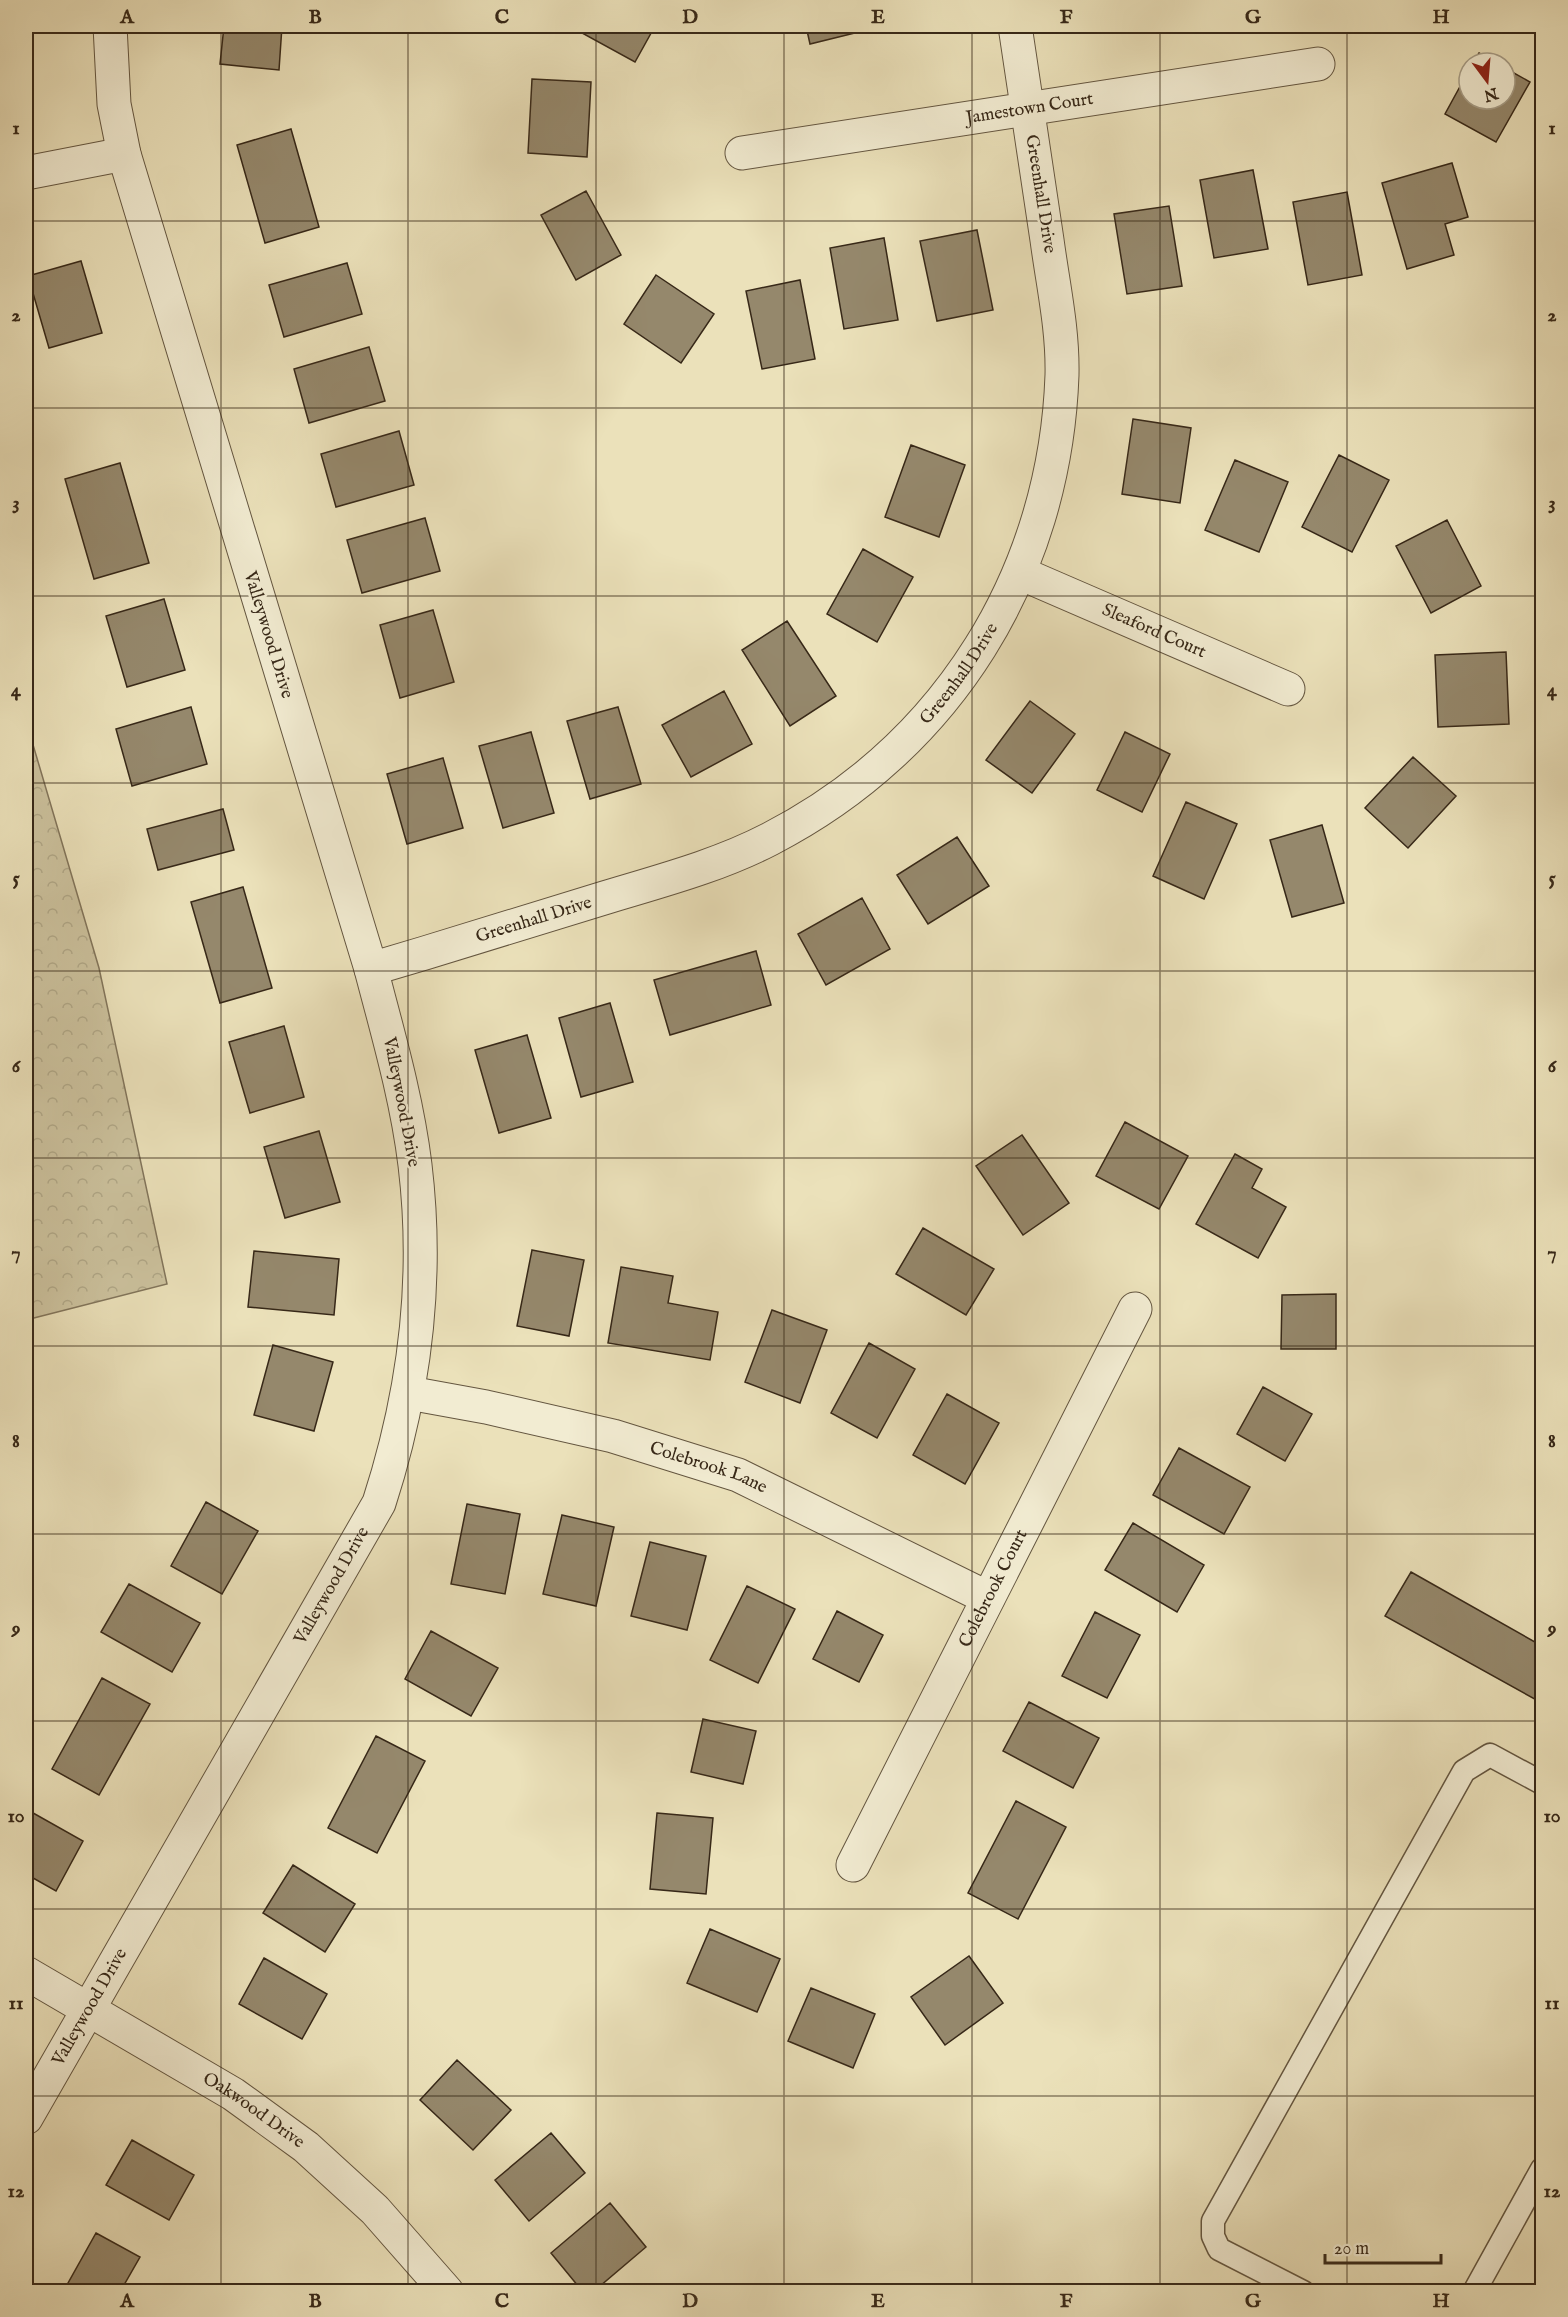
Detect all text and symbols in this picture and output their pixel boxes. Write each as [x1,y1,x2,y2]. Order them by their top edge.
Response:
text: A [119,5,135,30]
text: B [308,5,322,30]
text: C [495,5,509,30]
text: D [682,5,698,30]
text: E [871,5,885,30]
text: F [1060,5,1073,30]
text: G [1245,5,1262,30]
text: H [1432,5,1450,30]
north arrow [1457,51,1517,111]
text: N [1481,82,1501,105]
street label: Jamestown Court [962,87,1095,130]
text: 1 [12,116,20,141]
text: 1 [1548,116,1556,141]
street label: Greenhall Drive [1019,133,1061,255]
text: 2 [11,303,21,328]
text: 2 [1547,303,1557,328]
text: 3 [12,491,20,516]
text: 3 [1548,491,1556,516]
street label: Valleywood Drive [237,568,298,701]
street label: Sleaford Court [1098,598,1210,664]
street label: Greenhall Drive [915,619,1003,730]
text: 4 [11,678,22,703]
text: 4 [1547,678,1558,703]
text: 5 [12,866,20,891]
text: 5 [1548,866,1556,891]
street label: Greenhall Drive [473,891,595,948]
street label: Valleywood Drive [377,1034,425,1169]
text: 6 [12,1054,22,1079]
text: 6 [1548,1054,1558,1079]
text: 7 [11,1241,21,1266]
text: 7 [1547,1241,1557,1266]
text: 8 [12,1429,20,1454]
text: 8 [1548,1429,1556,1454]
street label: Colebrook Lane [647,1437,771,1499]
street label: Valleywood Drive [288,1523,374,1649]
street label: Colebrook Court [954,1526,1033,1651]
text: 9 [11,1616,21,1641]
text: 9 [1547,1616,1557,1641]
text: 10 [7,1804,25,1829]
text: 10 [1543,1804,1561,1829]
street label: Valleywood Drive [46,1944,133,2071]
text: 11 [9,1991,23,2016]
text: 11 [1545,1991,1559,2016]
street label: Oakwood Drive [199,2067,309,2154]
text: 12 [8,2179,25,2204]
text: 12 [1544,2179,1561,2204]
scale bar [1325,2227,1440,2265]
text: 20 m [1334,2238,1369,2261]
text: A [119,2289,135,2314]
text: B [308,2289,322,2314]
text: C [495,2289,509,2314]
text: D [682,2289,698,2314]
text: E [871,2289,885,2314]
text: F [1060,2289,1073,2314]
text: G [1245,2289,1262,2314]
text: H [1432,2289,1450,2314]

